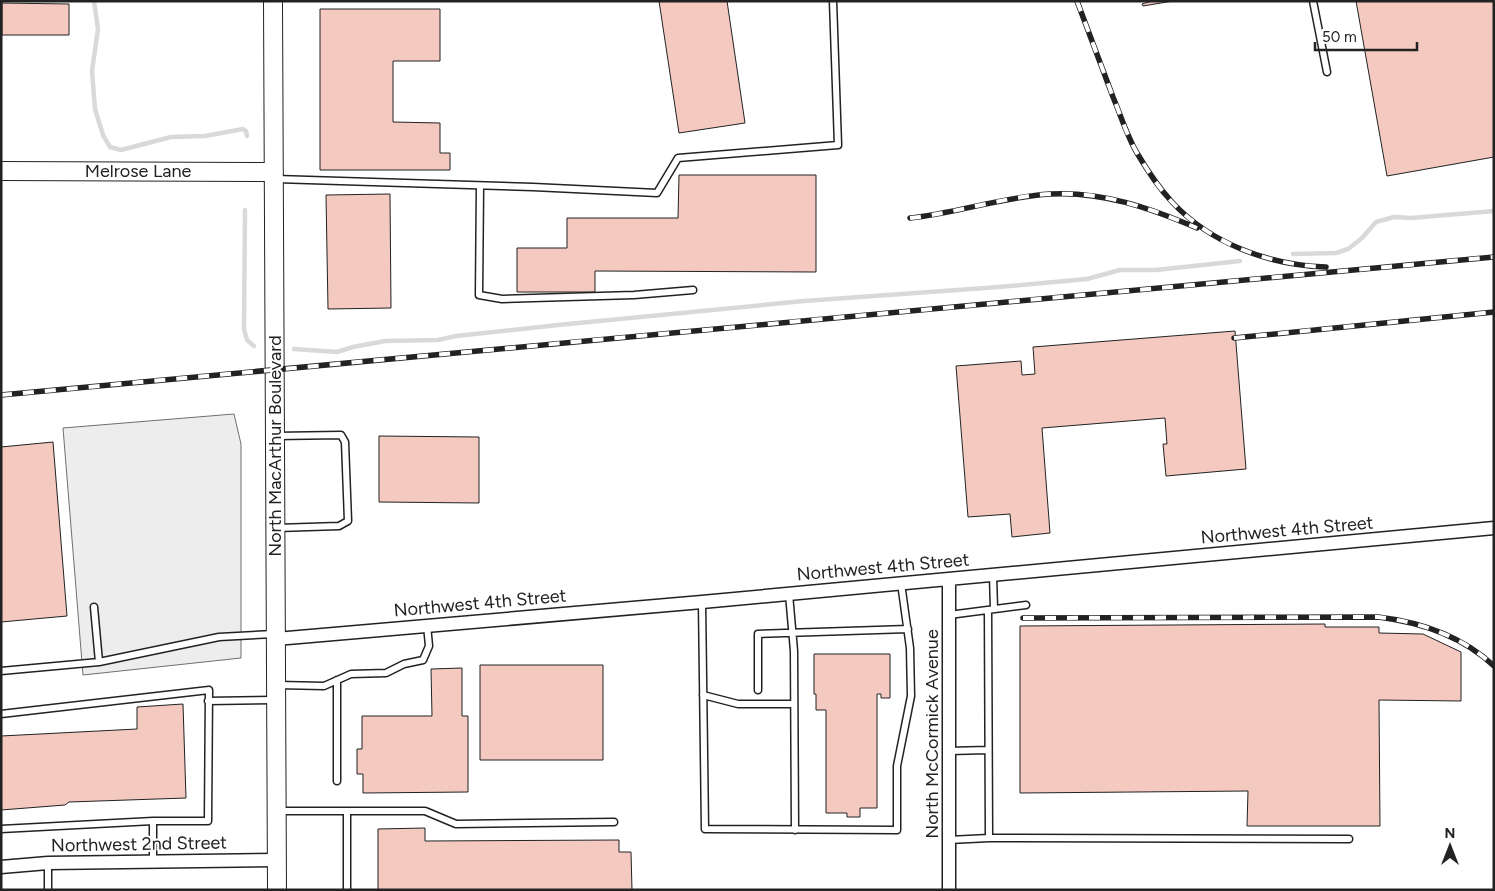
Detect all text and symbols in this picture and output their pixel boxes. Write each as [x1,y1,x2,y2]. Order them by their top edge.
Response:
scale bar [1315,20,1418,52]
text: 50 m [1322,28,1357,46]
street label: Melrose Lane [85,160,191,182]
street label: North MacArthur Boulevard [264,335,286,557]
street label: Northwest 4th Street [1200,511,1375,549]
street label: Northwest 4th Street [796,548,971,586]
street label: Northwest 4th Street [393,584,568,622]
street label: North McCormick Avenue [921,629,943,839]
north arrow [1425,821,1475,871]
text: N [1445,825,1455,842]
street label: Northwest 2nd Street [51,831,227,857]

